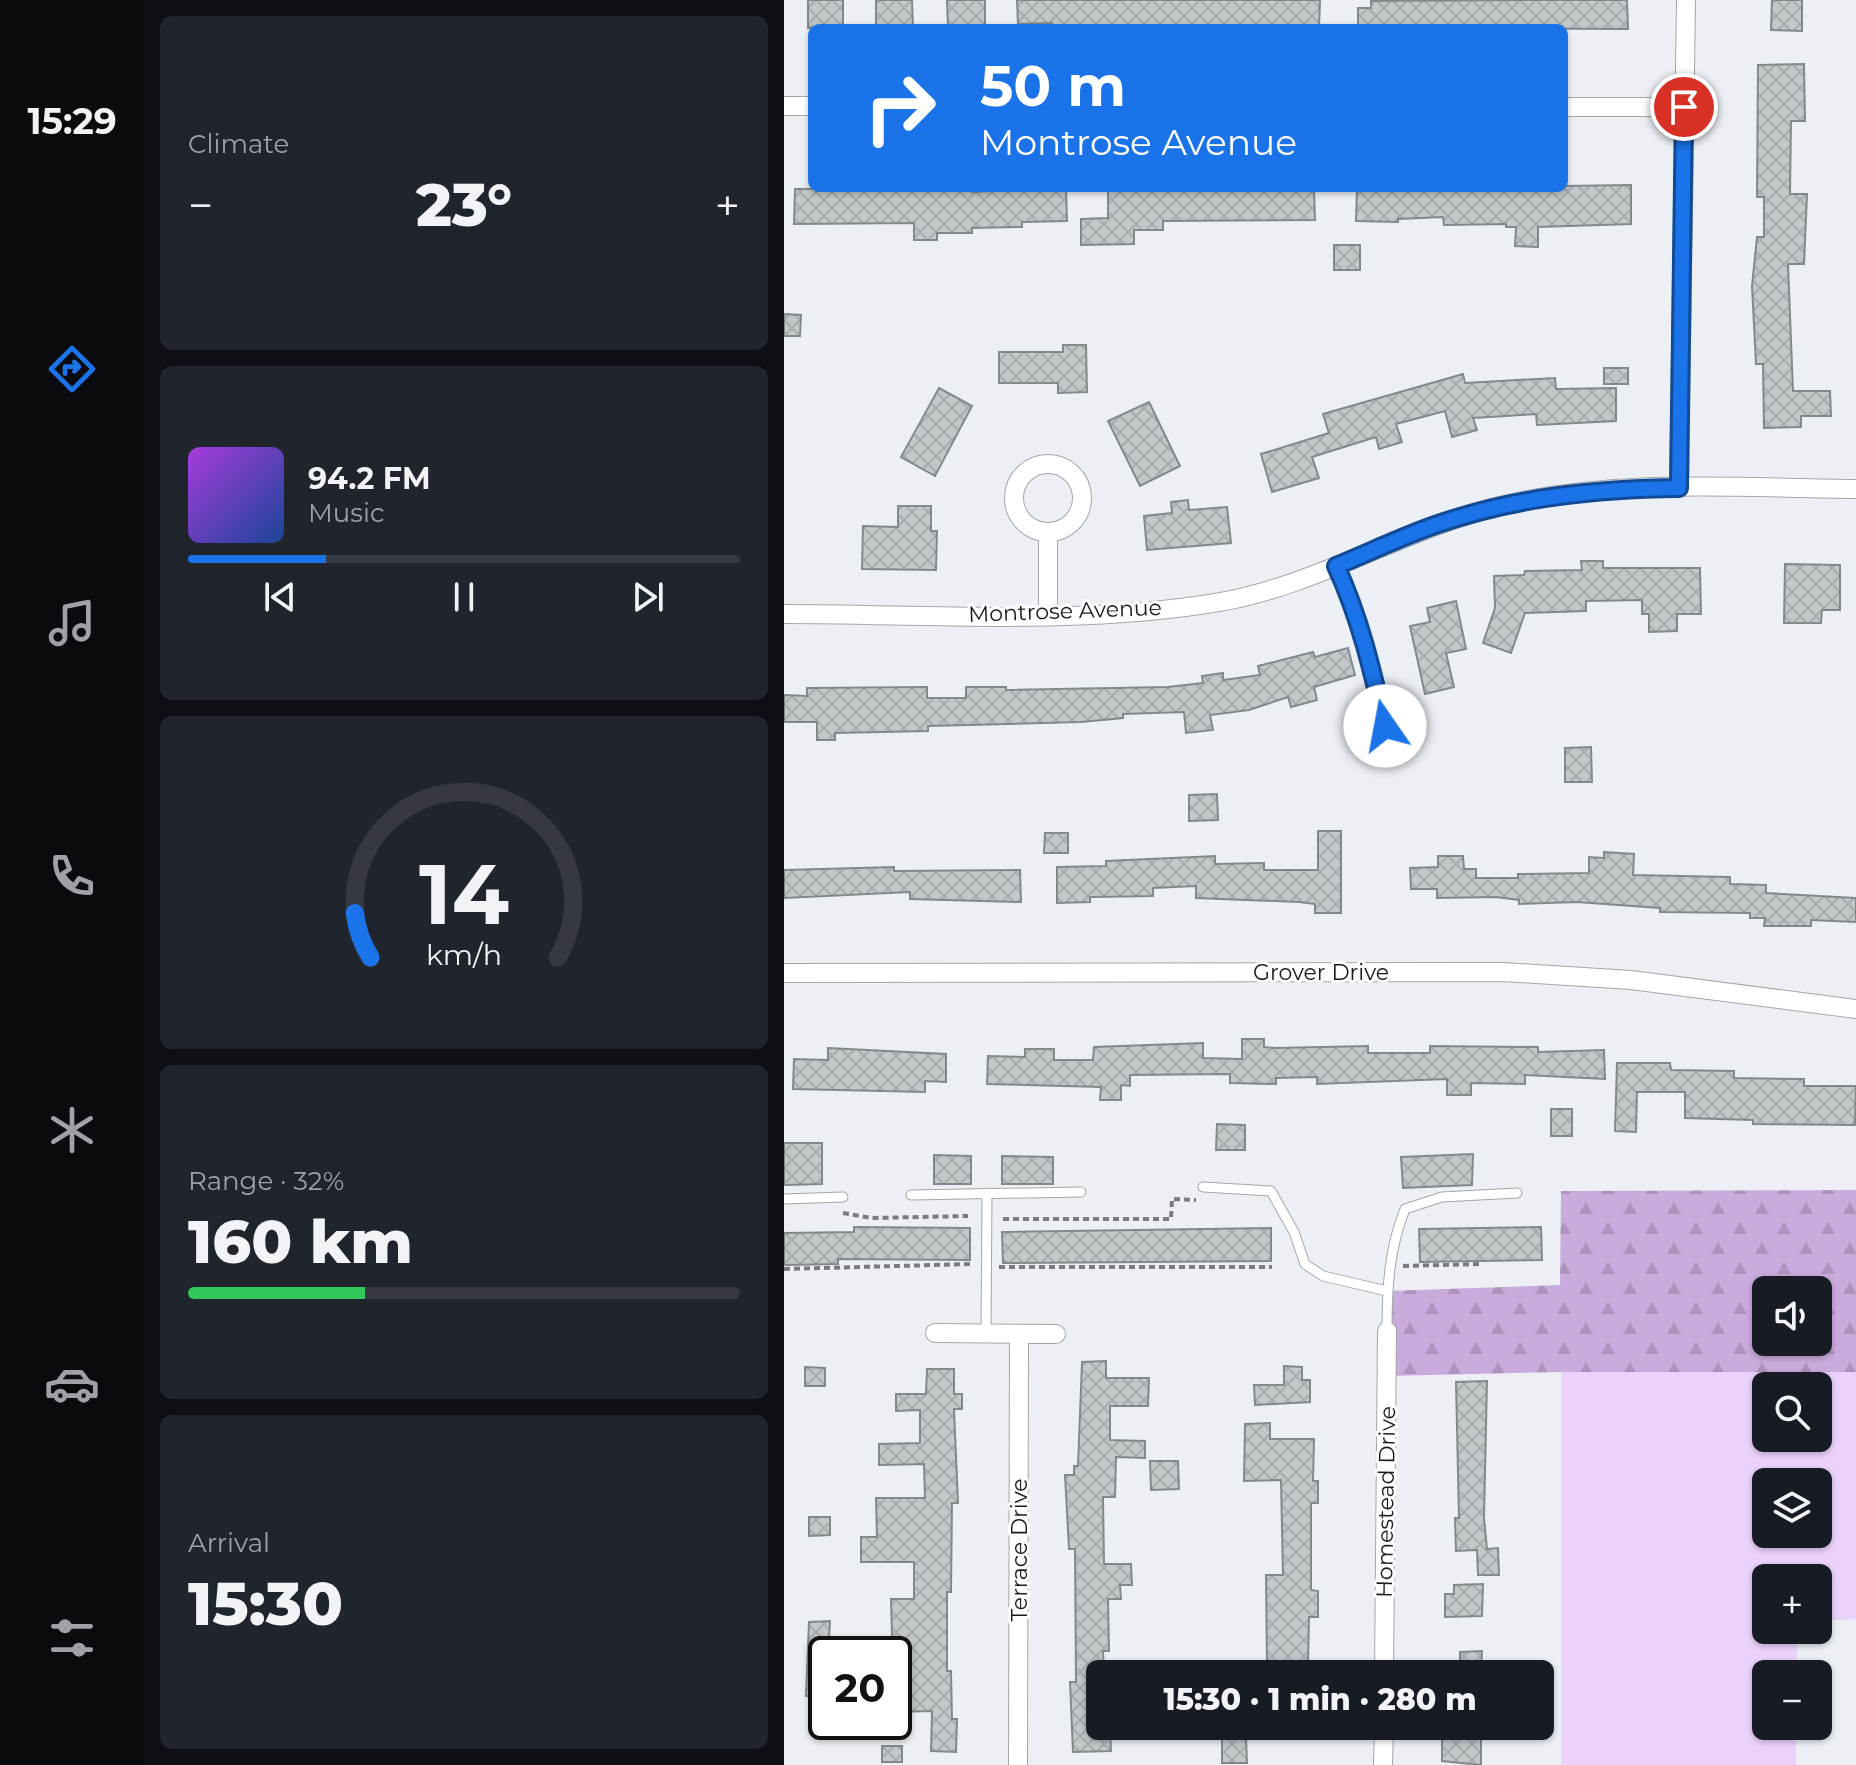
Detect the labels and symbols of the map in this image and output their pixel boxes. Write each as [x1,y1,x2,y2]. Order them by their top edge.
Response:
pin [1650,73,1718,141]
street label: Montrose Avenue [968,594,1162,628]
position arrow [1343,684,1427,768]
street label: Grover Drive [1253,959,1389,986]
street label: Homestead Drive [1371,1406,1401,1598]
street label: Terrace Drive [1006,1478,1033,1622]
speed limit sign: 20 [808,1636,912,1740]

